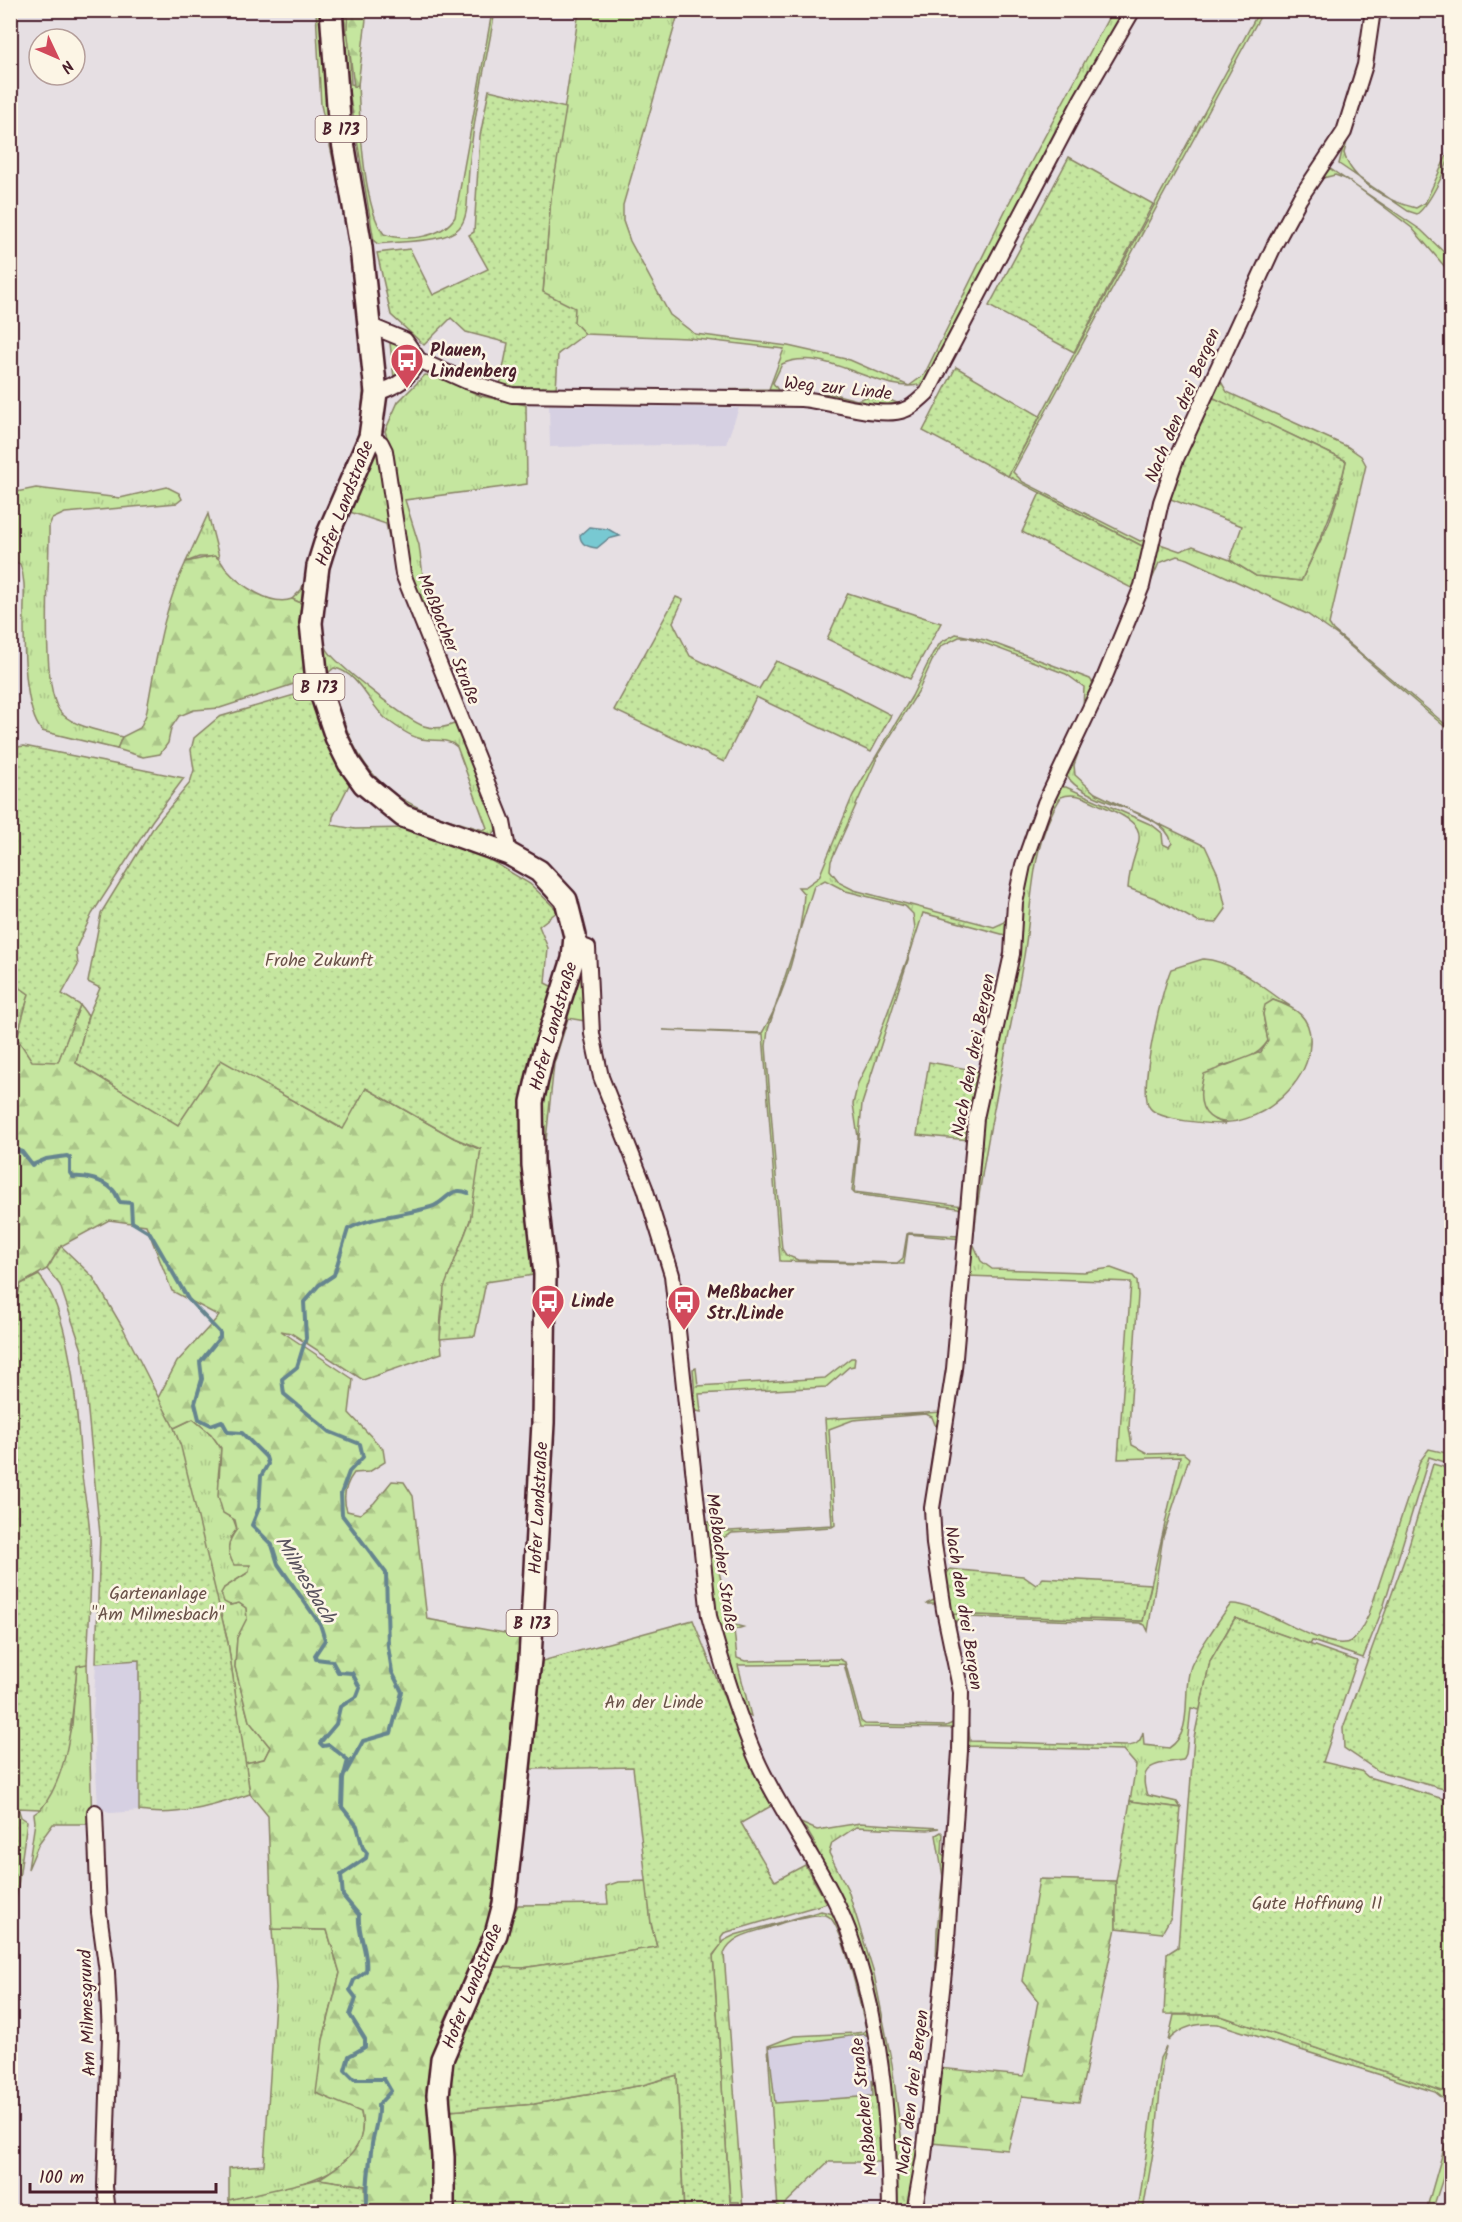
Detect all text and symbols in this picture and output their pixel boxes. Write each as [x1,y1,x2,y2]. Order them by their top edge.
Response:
north arrow [27,27,87,87]
text: N [54,54,79,79]
road number: B 173 [316,116,366,142]
street label: Nach den drei Bergen [1138,324,1229,488]
place label: Plauen, Lindenberg [430,337,517,387]
bus stop icon: Plauen, Lindenberg [389,342,425,389]
street label: Weg zur Linde [782,369,893,410]
street label: Hofer Landstraße [308,436,383,571]
street label: Meßbacher Straße [408,570,487,710]
road number: B 173 [294,674,344,700]
park label: Frohe Zukunft [265,947,374,976]
street label: Hofer Landstraße [522,959,587,1094]
street label: Nach den drei Bergen [944,971,1005,1139]
place label: Meßbacher Str./Linde [707,1279,795,1329]
bus stop icon: Linde [530,1283,566,1330]
bus stop icon: Meßbacher Str./Linde [666,1284,702,1331]
place label: Linde [571,1288,614,1317]
street label: Hofer Landstraße [522,1441,557,1575]
street label: Meßbacher Straße [696,1491,745,1633]
street label: Nach den drei Bergen [935,1524,990,1692]
water label: Milmesbach [265,1530,345,1632]
park label: Gartenanlage "Am Milmesbach" [92,1580,225,1630]
road number: B 173 [506,1610,558,1636]
park label: An der Linde [605,1689,703,1718]
park label: Gute Hoffnung II [1252,1890,1382,1919]
street label: Hofer Landstraße [435,1920,512,2054]
street label: Am Milmesgrund [72,1948,105,2077]
street label: Nach den drei Bergen [889,2008,938,2176]
street label: Meßbacher Straße [844,2036,887,2178]
scale bar [30,2156,216,2194]
text: 100 m [39,2164,84,2193]

